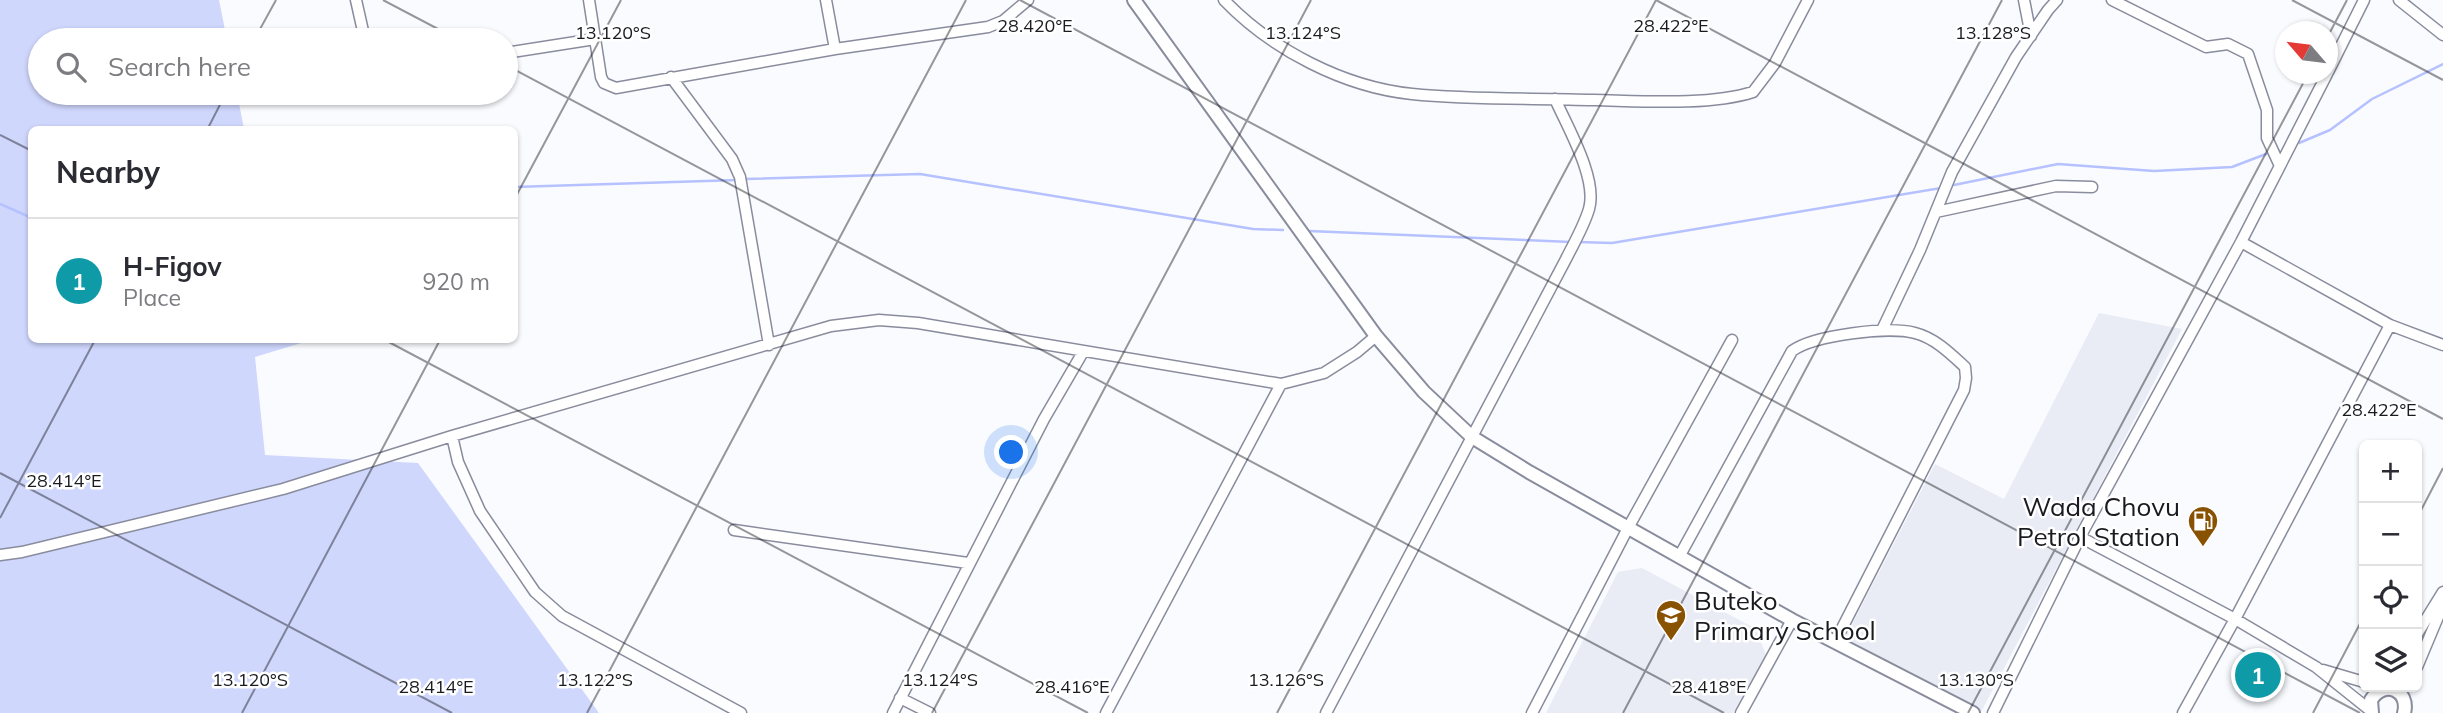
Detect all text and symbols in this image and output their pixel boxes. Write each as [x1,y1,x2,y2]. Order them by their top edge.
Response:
text: 28.420°E [997,14,1073,37]
text: 28.422°E [1633,14,1709,37]
text: 13.120°S [575,21,651,44]
text: 13.124°S [1265,21,1341,44]
text: 13.128°S [1955,21,2031,44]
north arrow [2275,21,2338,84]
search box [28,28,518,105]
icon: search [52,48,90,86]
text: Search here [108,50,251,83]
text: Nearby [56,153,160,191]
text: H-Figov [123,250,222,283]
text: 1 [72,267,86,296]
text: 920 m [422,267,490,296]
text: Place [123,283,181,312]
text: 28.422°E [2341,398,2417,421]
your location [994,435,1028,469]
map controls [2359,440,2422,692]
button: + [2359,440,2422,503]
text: 28.414°E [26,469,102,492]
place label: Wada Chovu Petrol Station [2017,490,2180,553]
button: − [2359,503,2422,566]
fuel station icon: Wada Chovu Petrol Station [2186,504,2220,548]
button: locate [2359,566,2422,629]
place label: Buteko Primary School [1694,584,1876,647]
school or university icon: Buteko Primary School [1654,598,1688,642]
button: layers [2359,629,2422,692]
pin: 1 [2235,649,2281,701]
text: 13.120°S [212,668,288,691]
text: 13.122°S [557,668,633,691]
text: 13.124°S [902,668,978,691]
text: 13.126°S [1248,668,1324,691]
text: 13.130°S [1938,668,2014,691]
text: 28.414°E [398,675,474,698]
text: 28.416°E [1034,675,1110,698]
text: 28.418°E [1671,675,1747,698]

